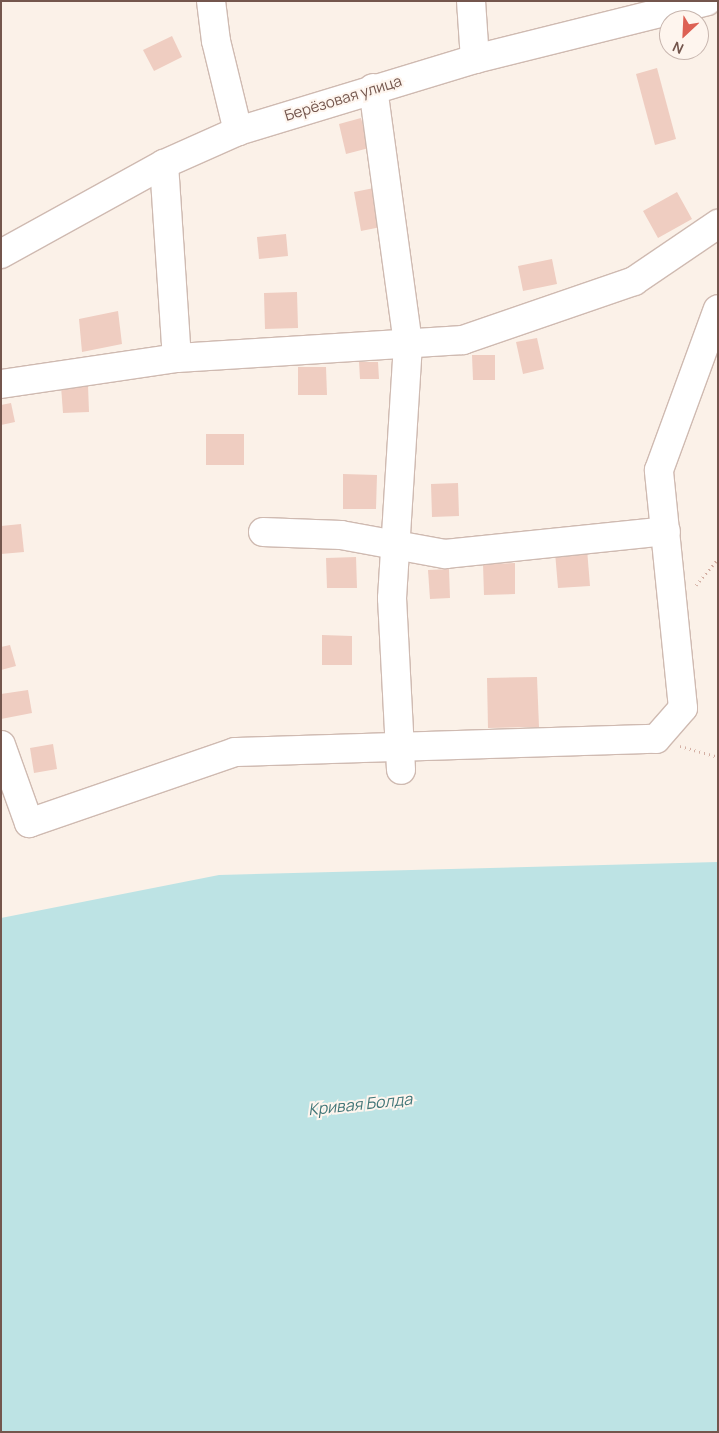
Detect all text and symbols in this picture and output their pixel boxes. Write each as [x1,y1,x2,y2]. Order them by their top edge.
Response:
north arrow [659,10,709,60]
text: N [669,37,686,59]
street label: Берёзовая улица [282,72,404,124]
water label: Кривая Болда [307,1089,413,1119]

